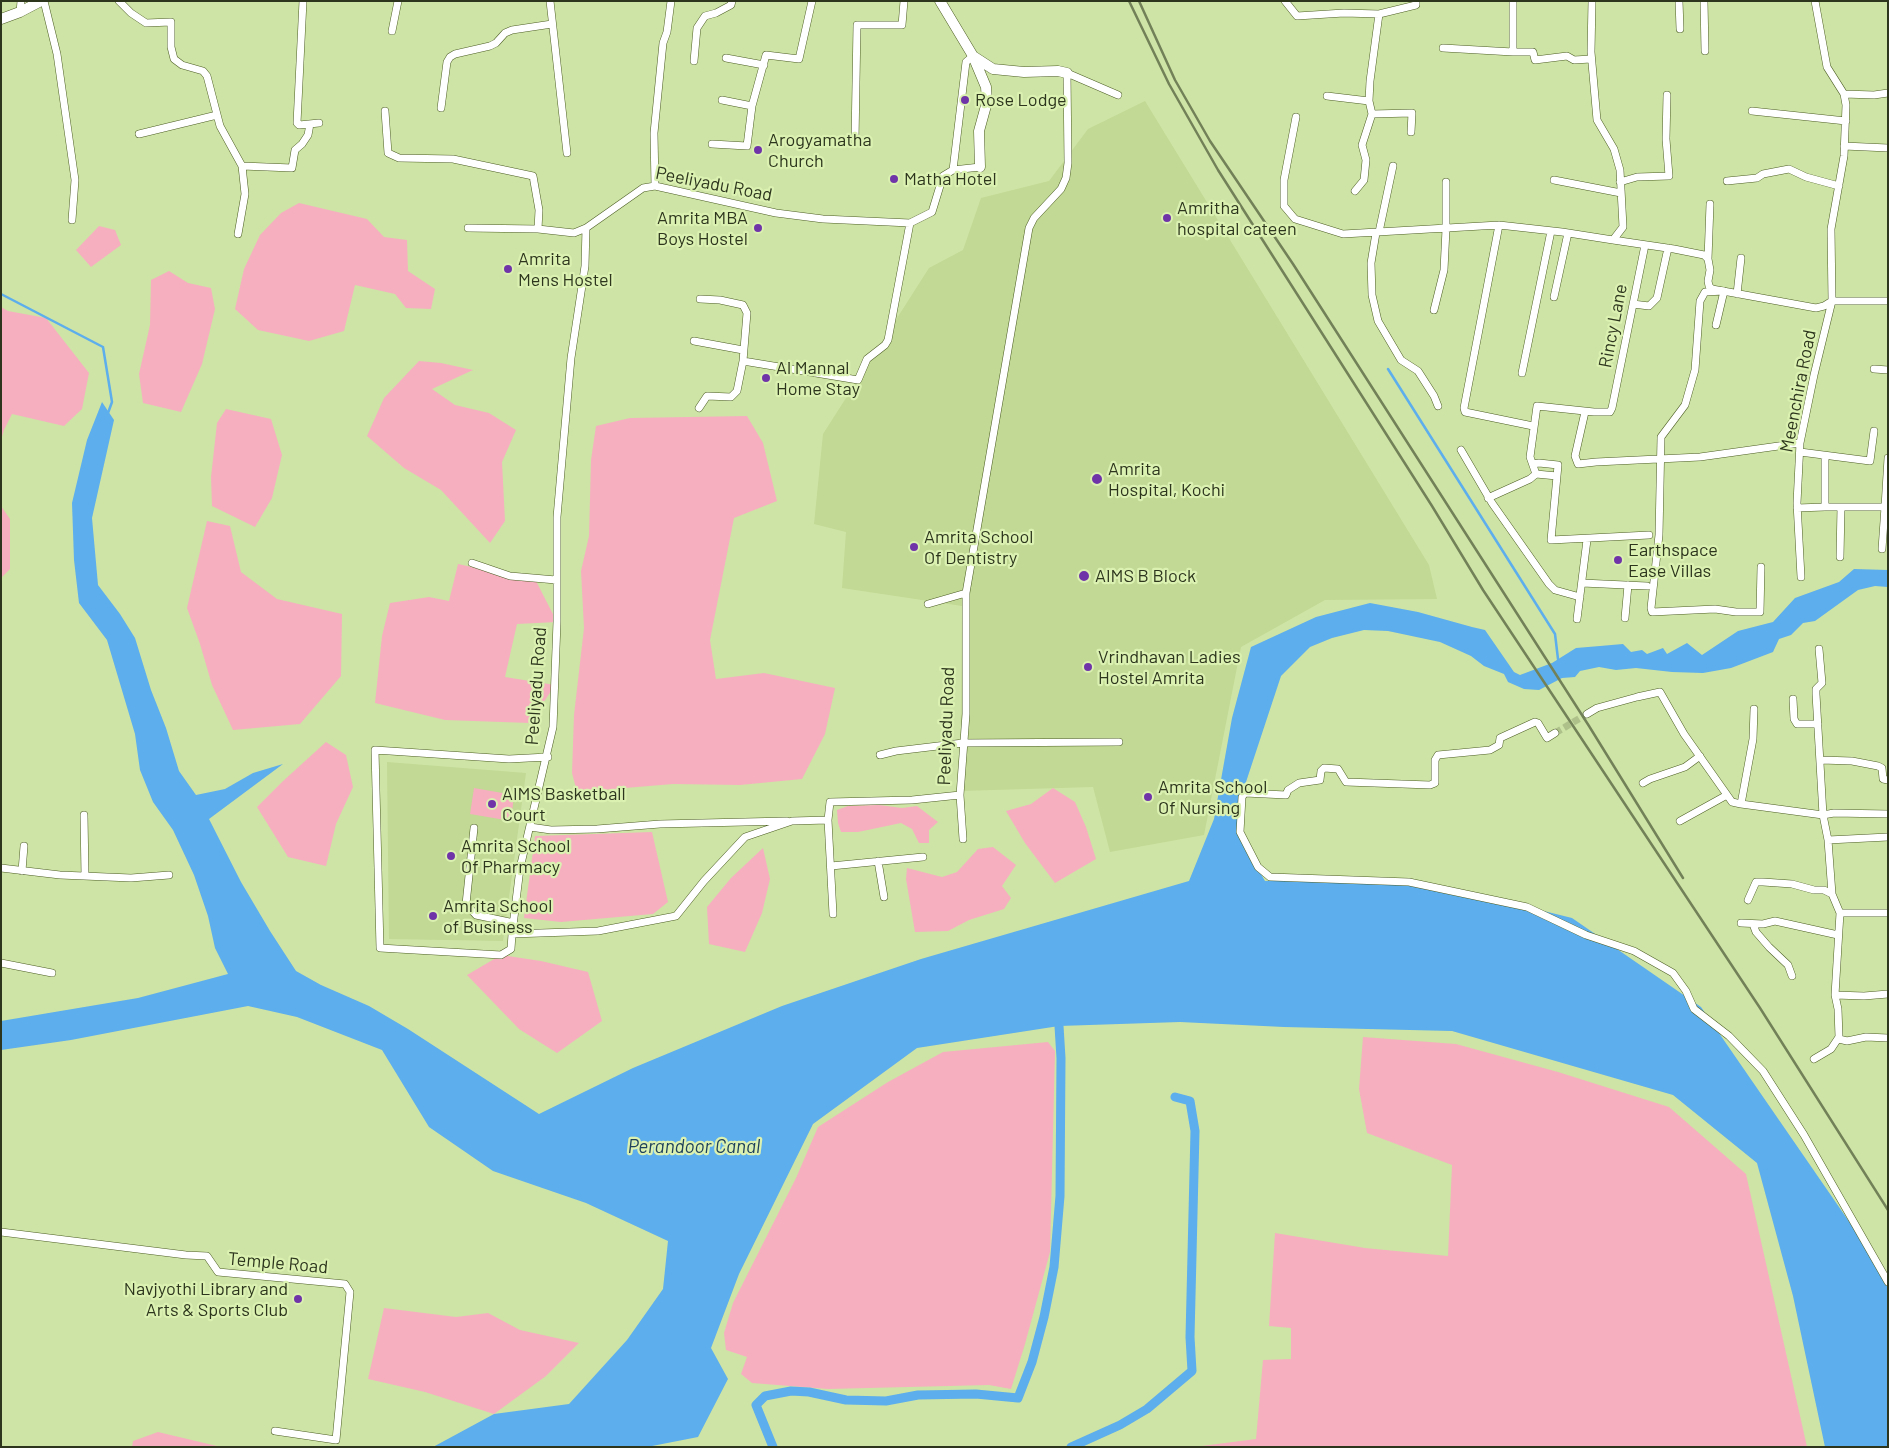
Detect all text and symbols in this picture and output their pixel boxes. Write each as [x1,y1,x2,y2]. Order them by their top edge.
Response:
place label: Rose Lodge [975,89,1067,111]
marker: Rose Lodge [959,94,971,106]
place label: Arogyamatha Church [768,129,872,172]
marker: Arogyamatha Church [752,144,764,156]
street label: Peeliyadu Road [654,162,774,206]
place label: Matha Hotel [904,168,997,190]
marker: Matha Hotel [888,173,900,185]
place label: Amritha hospital cateen [1177,197,1297,240]
place label: Amrita MBA Boys Hostel [657,207,748,250]
marker: Amritha hospital cateen [1161,212,1173,224]
marker: Amrita MBA Boys Hostel [752,222,764,234]
place label: Amrita Mens Hostel [518,248,613,290]
marker: Amrita Mens Hostel [502,263,514,275]
street label: Rincy Lane [1594,282,1632,370]
street label: Meenchira Road [1776,328,1820,454]
place label: Al Mannal Home Stay [776,357,860,399]
marker: Al Mannal Home Stay [760,372,772,384]
place label: Amrita Hospital, Kochi [1108,458,1225,500]
marker: Amrita Hospital, Kochi [1090,472,1104,486]
place label: Amrita School Of Dentistry [924,526,1034,568]
place label: Earthspace Ease Villas [1628,539,1718,582]
marker: Amrita School Of Dentistry [908,541,920,553]
marker: Earthspace Ease Villas [1612,554,1624,566]
place label: AIMS B Block [1095,565,1196,587]
marker: AIMS B Block [1077,569,1091,583]
street label: Peeliyadu Road [521,626,551,746]
place label: Vrindhavan Ladies Hostel Amrita [1098,646,1241,689]
marker: Vrindhavan Ladies Hostel Amrita [1082,661,1094,673]
street label: Peeliyadu Road [933,666,959,786]
place label: Amrita School Of Nursing [1158,776,1268,819]
place label: AIMS Basketball Court [502,783,626,826]
marker: Amrita School Of Nursing [1142,791,1154,803]
marker: AIMS Basketball Court [486,798,498,810]
place label: Amrita School Of Pharmacy [461,835,571,878]
marker: Amrita School Of Pharmacy [445,850,457,862]
place label: Amrita School of Business [443,895,553,938]
marker: Amrita School of Business [427,910,439,922]
water label: Perandoor Canal [628,1136,760,1158]
street label: Temple Road [227,1248,329,1278]
place label: Navjyothi Library and Arts & Sports Club [124,1278,288,1320]
marker: Navjyothi Library and Arts & Sports Club [292,1293,304,1305]

